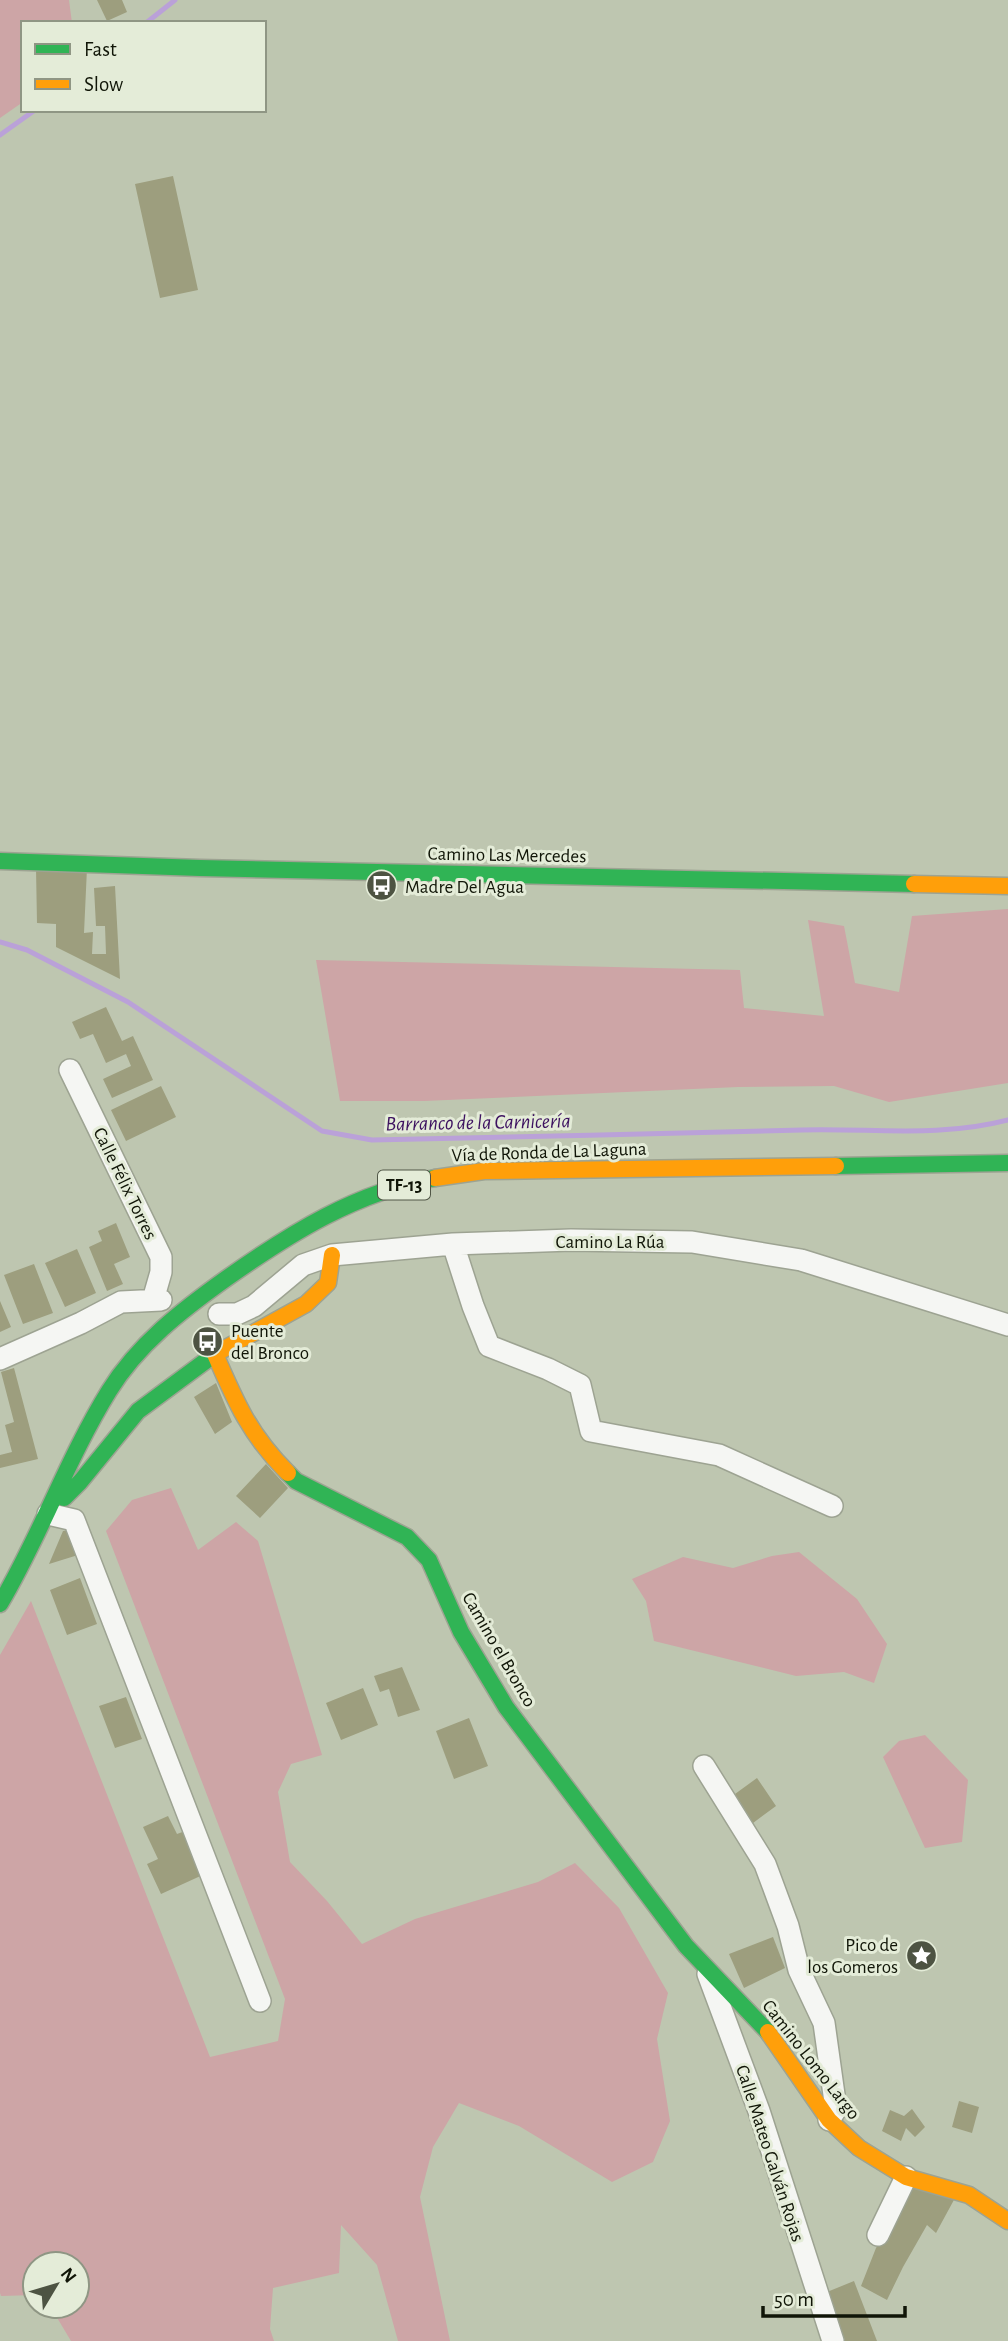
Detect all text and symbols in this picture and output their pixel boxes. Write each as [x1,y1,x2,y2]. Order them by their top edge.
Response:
legend [21,21,266,112]
text: Fast [84,39,117,60]
text: Slow [84,74,123,95]
street label: Camino Las Mercedes [428,845,586,866]
bus stop icon: Madre Del Agua [365,869,399,903]
place label: Madre Del Agua [405,878,524,897]
water label: Barranco de la Carnicería [385,1110,571,1135]
street label: Calle Félix Torres [89,1125,160,1243]
street label: Vía de Ronda de La Laguna [451,1140,647,1165]
road number: TF-13 [378,1170,430,1200]
street label: Camino La Rúa [556,1233,665,1252]
place label: Puente del Bronco [231,1322,309,1363]
bus stop icon: Puente del Bronco [191,1324,225,1358]
street label: Camino el Bronco [458,1589,539,1710]
place label: Pico de los Gomeros [807,1936,898,1977]
place icon: Pico de los Gomeros [904,1938,938,1972]
street label: Camino Lomo Largo [758,1996,863,2123]
street label: Calle Mateo Galván Rojas [732,2063,807,2244]
north arrow [21,2250,91,2320]
text: N [57,2264,80,2287]
scale bar [763,2274,905,2318]
text: 50 m [774,2289,814,2310]

